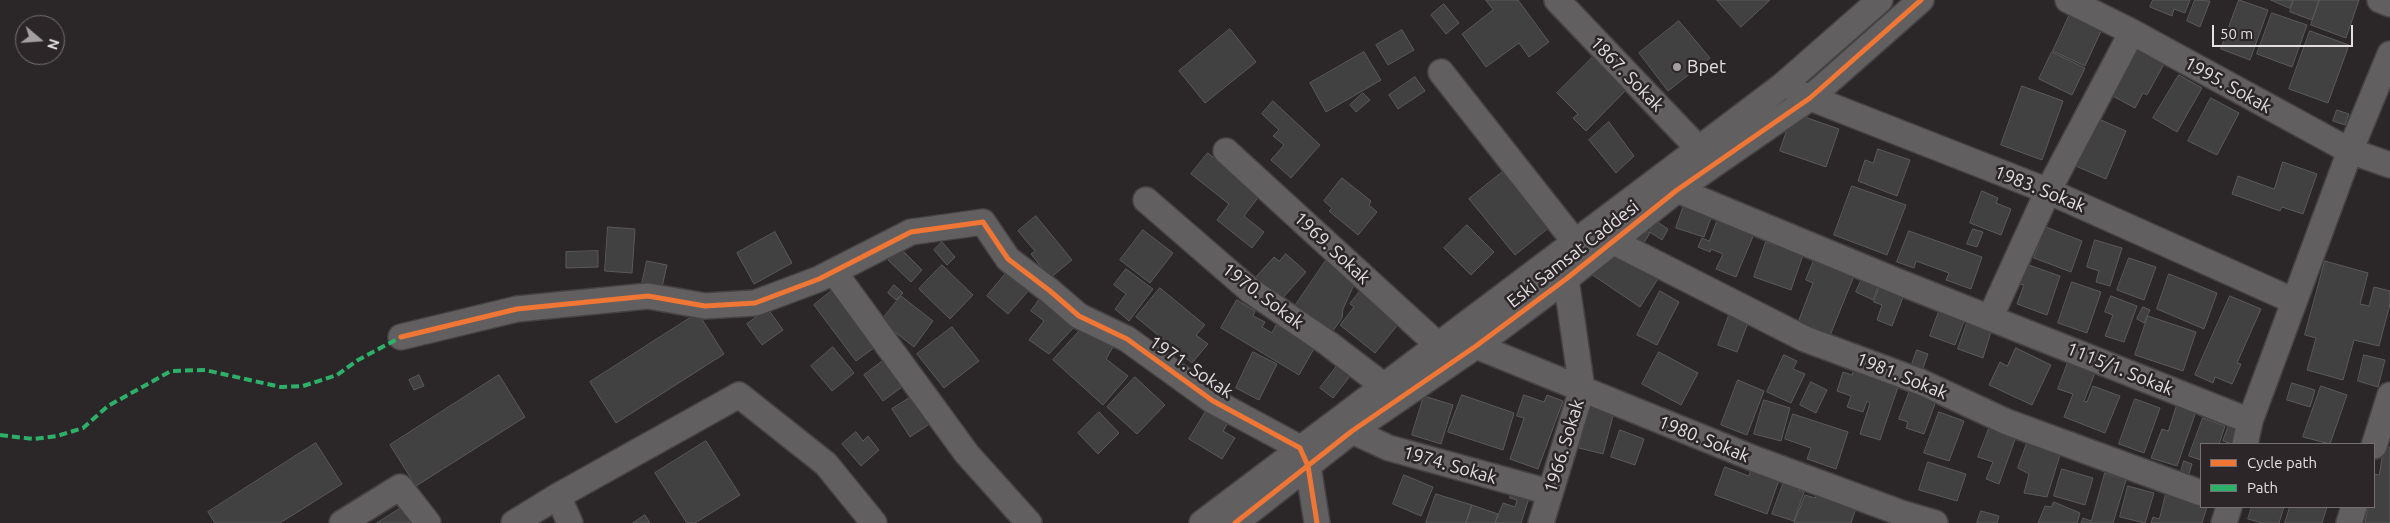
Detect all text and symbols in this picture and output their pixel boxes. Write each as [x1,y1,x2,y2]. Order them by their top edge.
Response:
north arrow [15,15,65,65]
scale bar [2215,15,2356,47]
text: 50 m [2220,25,2253,42]
street label: 1867. Sokak [1586,32,1668,116]
text: N [44,37,63,52]
street label: 1995. Sokak [2181,52,2275,118]
place label: Bpet [1687,56,1726,78]
marker: Bpet [1671,61,1683,73]
street label: 1983. Sokak [1991,161,2089,217]
street label: Eski Samsat Caddesi [1503,196,1643,312]
street label: 1969. Sokak [1289,207,1375,289]
street label: 1970. Sokak [1218,258,1308,334]
street label: 1971. Sokak [1145,331,1237,403]
street label: 1115/1. Sokak [2063,338,2177,400]
street label: 1981. Sokak [1853,348,1951,404]
street label: 1966. Sokak [1540,397,1588,495]
street label: 1980. Sokak [1655,411,1753,467]
street label: 1974. Sokak [1401,441,1499,489]
legend [2200,443,2375,508]
text: Cycle path [2247,454,2317,471]
text: Path [2247,479,2278,496]

